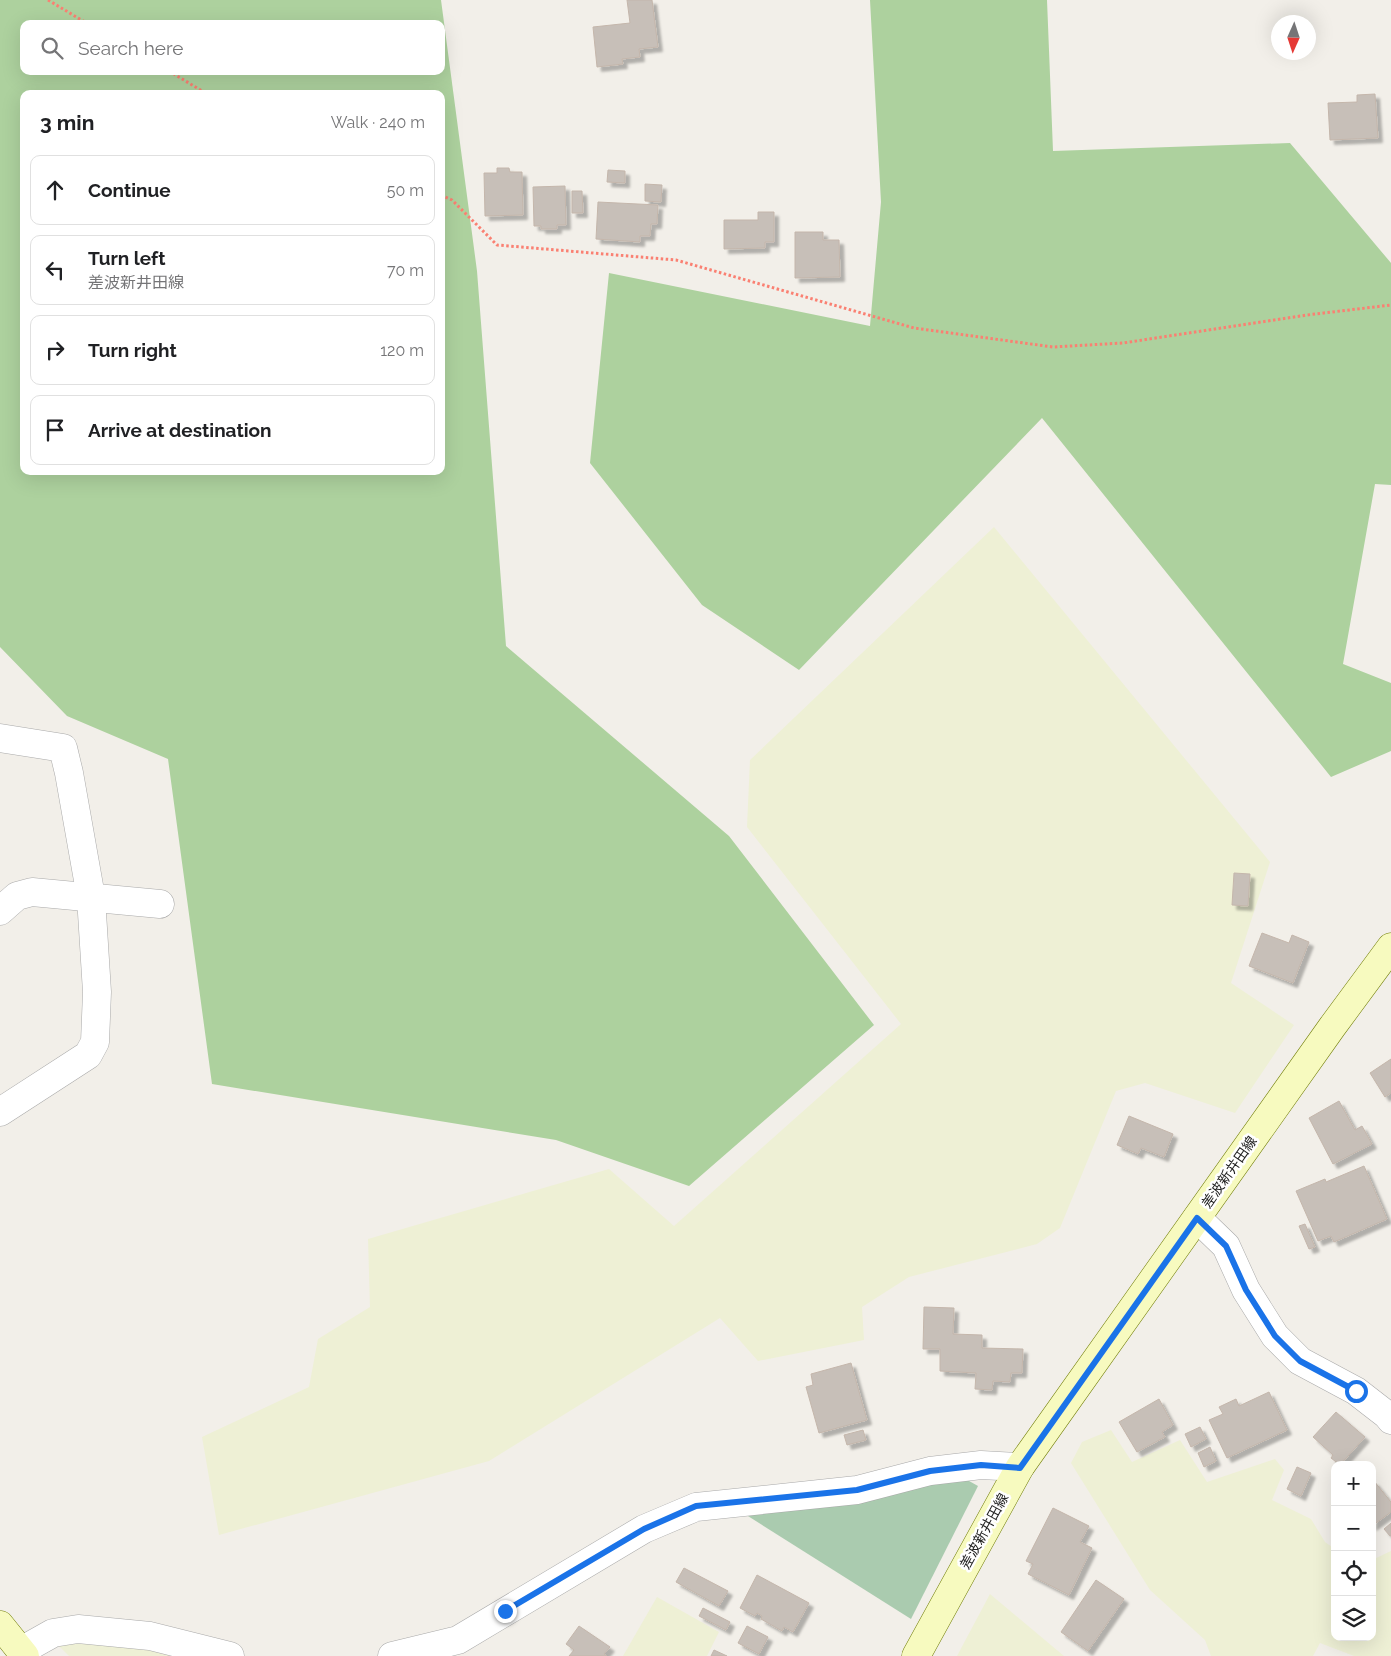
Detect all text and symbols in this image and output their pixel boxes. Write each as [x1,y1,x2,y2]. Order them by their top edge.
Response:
north arrow [1271,15,1316,60]
search box [20,20,445,75]
icon: search [38,34,66,62]
text: Search here [78,37,184,59]
text: 3 min [40,110,94,135]
text: Walk · 240 m [331,113,425,132]
icon: ahead [41,176,69,204]
text: Continue [88,179,171,201]
text: 50 m [387,181,424,200]
text: Turn left [88,247,165,269]
icon: left [41,256,69,284]
text: 70 m [387,261,424,280]
text: 差波新井田線 [88,273,184,292]
icon: right [41,336,69,364]
text: Turn right [88,339,177,361]
text: 120 m [380,341,424,360]
icon: arrive [41,416,69,444]
text: Arrive at destination [88,419,272,441]
street label: 差波新井田線 [1198,1133,1260,1211]
route start [1345,1380,1368,1403]
map controls [1331,1461,1376,1641]
button: + [1331,1461,1376,1506]
street label: 差波新井田線 [957,1490,1011,1572]
button: − [1331,1506,1376,1551]
button: locate [1331,1551,1376,1596]
button: layers [1331,1596,1376,1641]
route end [494,1600,517,1623]

